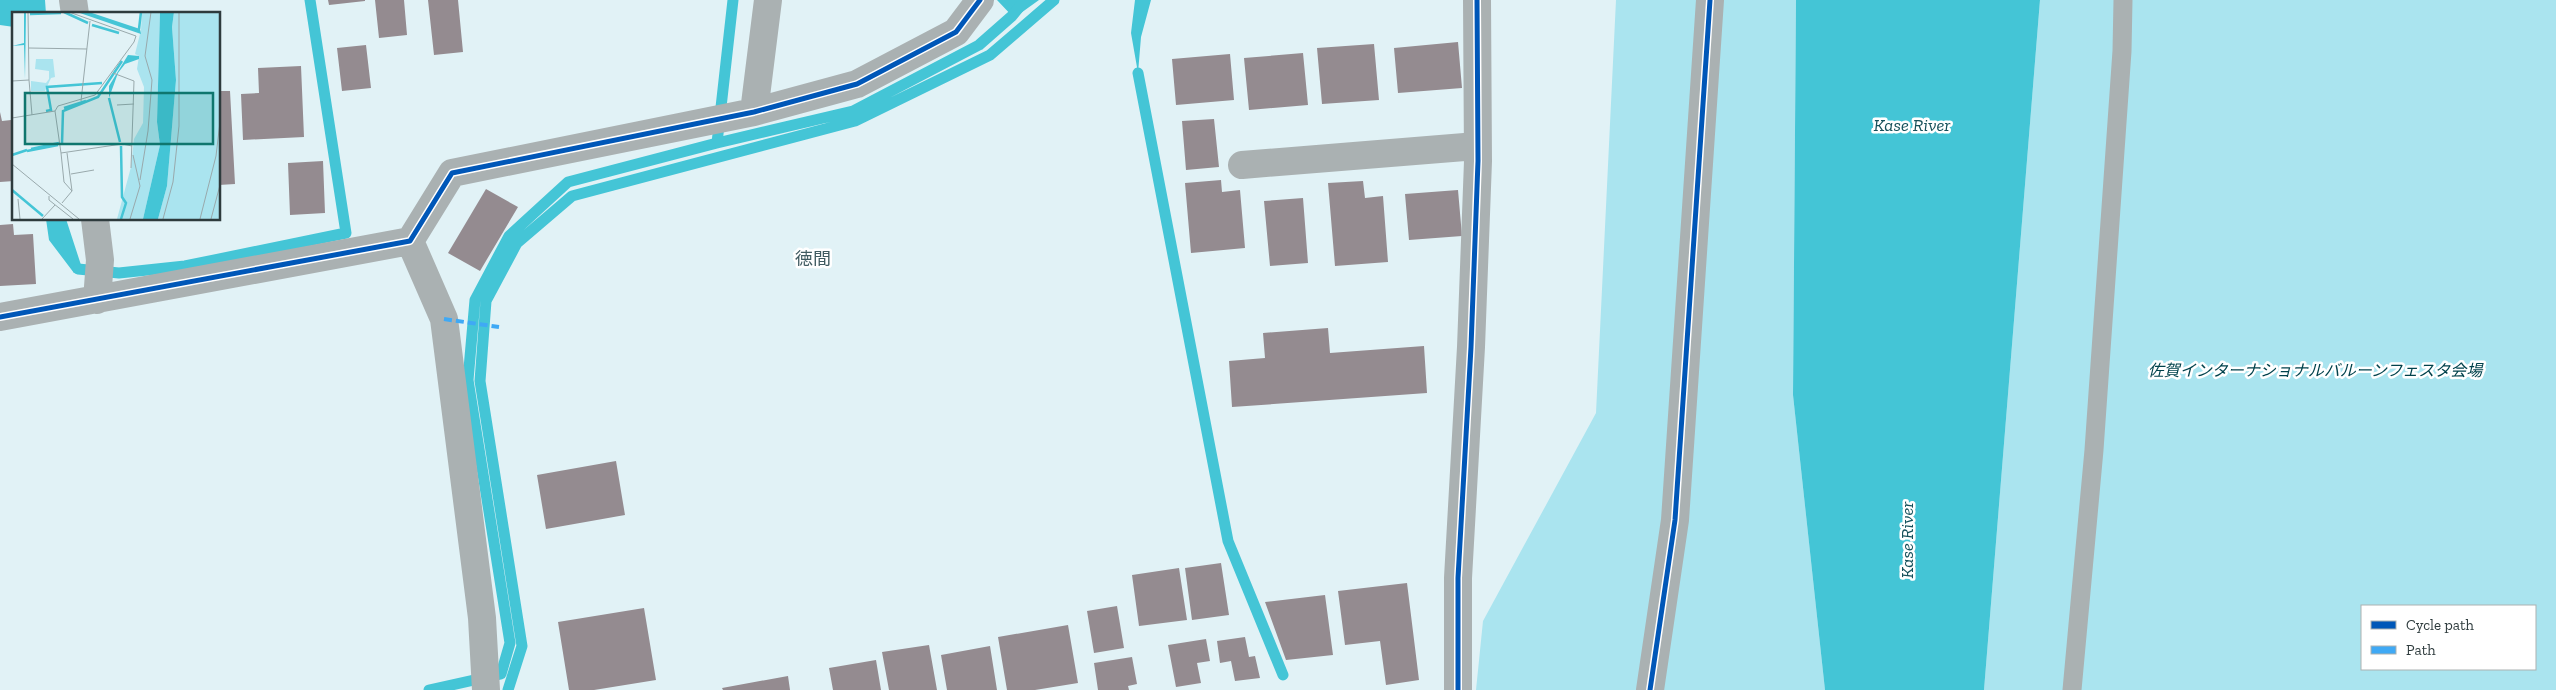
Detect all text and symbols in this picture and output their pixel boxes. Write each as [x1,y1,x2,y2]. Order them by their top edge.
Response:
inset map [12,12,220,220]
water label: Kase River [1873,114,1951,136]
district label: 徳間 [795,248,831,270]
park label: 佐賀インターナショナルバルーンフェスタ会場 [2148,361,2484,380]
water label: Kase River [1896,501,1918,579]
legend [2361,605,2536,670]
text: Cycle path [2406,616,2475,634]
text: Path [2406,641,2436,659]

